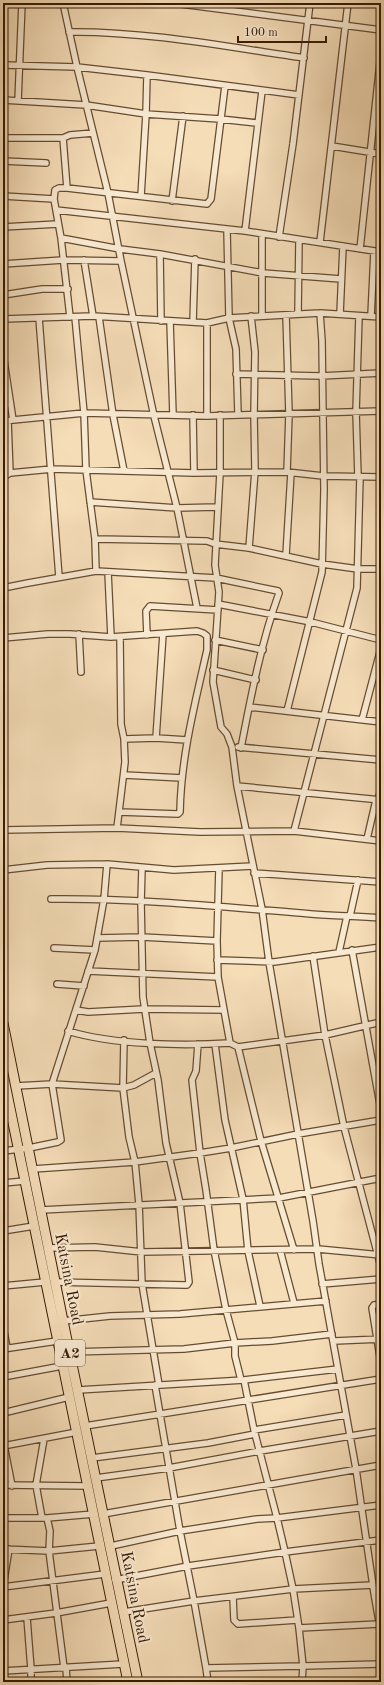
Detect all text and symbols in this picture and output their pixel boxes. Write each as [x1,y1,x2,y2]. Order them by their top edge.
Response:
scale bar [238,18,326,44]
text: 100 m [244,27,278,39]
street label: Katsina Road [51,1232,85,1327]
road number: A2 [55,1340,85,1366]
street label: Katsina Road [117,1550,151,1645]

